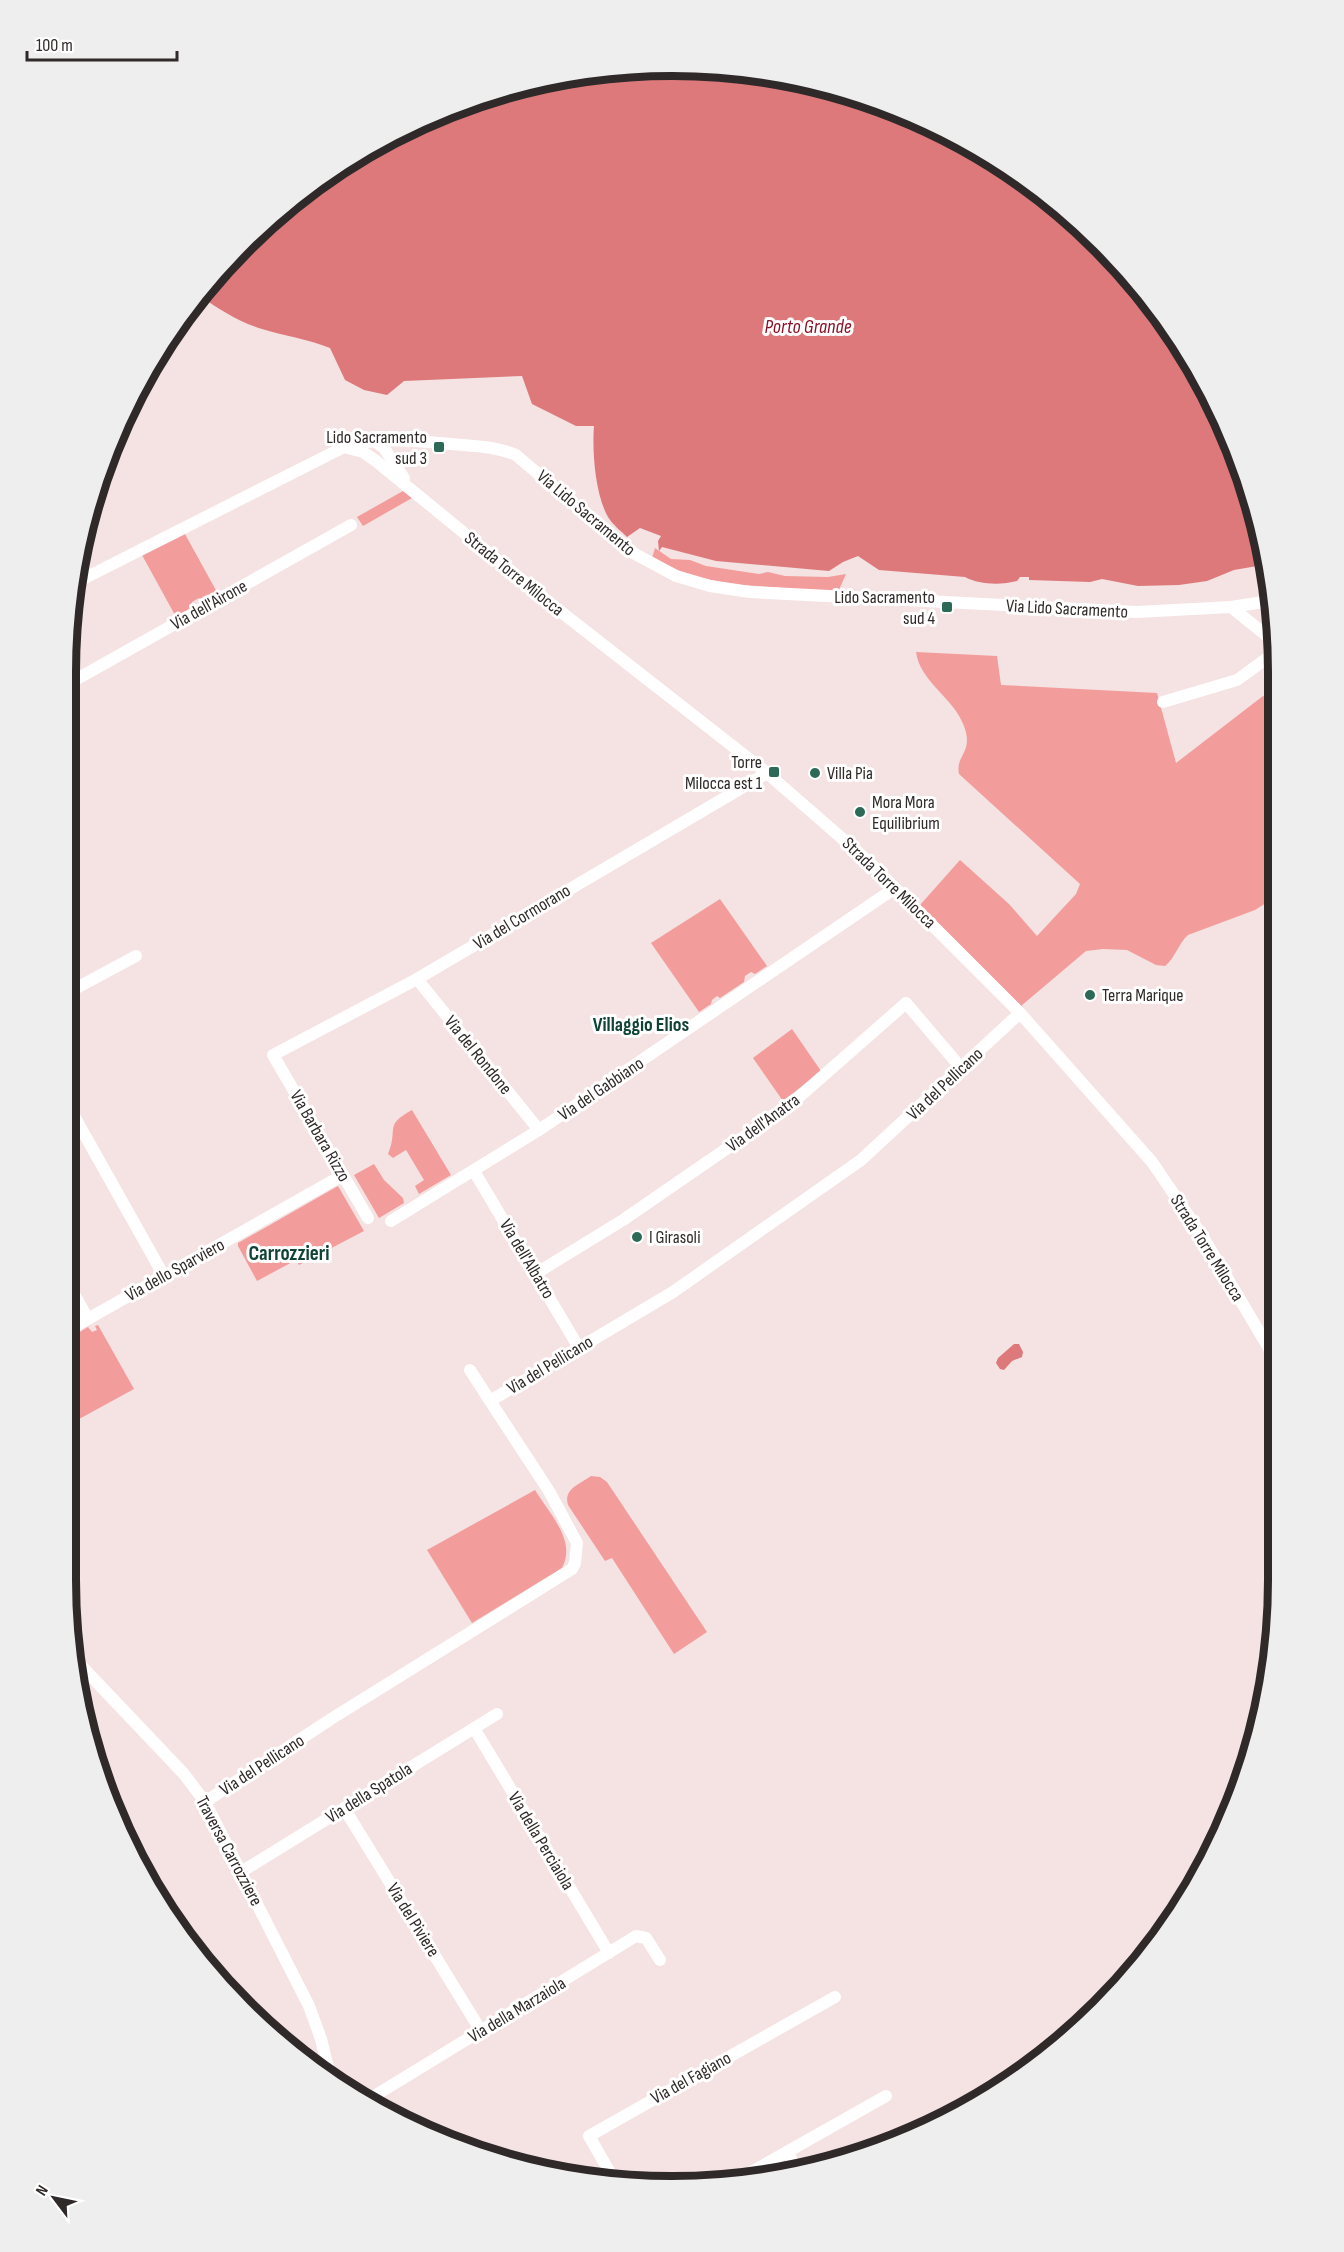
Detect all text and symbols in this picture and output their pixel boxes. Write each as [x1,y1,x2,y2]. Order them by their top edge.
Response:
scale bar [27,24,177,62]
text: 100 m [36,35,73,56]
water label: Porto Grande [765,315,852,339]
place label: Lido Sacramento sud 3 [326,427,427,469]
marker: Lido Sacramento sud 3 [432,440,446,454]
street label: Via Lido Sacramento [533,466,639,560]
street label: Strada Torre Milocca [460,527,568,621]
street label: Via dell'Airone [167,575,251,635]
place label: Lido Sacramento sud 4 [834,587,935,629]
street label: Via Lido Sacramento [1006,595,1128,623]
marker: Lido Sacramento sud 4 [940,600,954,614]
place label: Torre Milocca est 1 [685,752,763,794]
place label: Villa Pia [827,763,873,784]
marker: Torre Milocca est 1 [767,765,781,779]
marker: Villa Pia [808,766,822,780]
place label: Mora Mora Equilibrium [872,792,940,834]
marker: Mora Mora Equilibrium [853,805,867,819]
street label: Strada Torre Milocca [838,833,940,933]
street label: Via del Cormorano [470,880,574,954]
place label: Terra Marique [1102,985,1184,1006]
marker: Terra Marique [1083,988,1097,1002]
street label: Via del Rondone [440,1011,516,1099]
district label: Villaggio Elios [593,1013,690,1037]
street label: Via del Pellicano [903,1043,987,1125]
street label: Via del Gabbiano [554,1053,648,1125]
street label: Via Barbara Rizzo [285,1086,355,1186]
street label: Via dell'Anatra [722,1089,804,1157]
street label: Strada Torre Milocca [1166,1191,1248,1305]
street label: Via dell'Albatro [495,1215,559,1303]
place label: I Girasoli [649,1227,701,1248]
marker: I Girasoli [630,1230,644,1244]
street label: Via dello Sparviero [122,1234,228,1306]
district label: Carrozzieri [248,1241,330,1266]
street label: Via del Pellicano [503,1331,597,1399]
street label: Via del Pellicano [216,1730,308,1800]
street label: Via della Spatola [322,1758,416,1828]
street label: Via della Perciaiola [503,1788,579,1894]
street label: Traversa Carrozziere [191,1793,267,1909]
street label: Via del Piviere [382,1879,444,1961]
street label: Via della Marzaiola [465,1973,570,2047]
street label: Via del Fagiano [647,2047,735,2109]
north arrow [24,2168,84,2228]
text: N [32,2182,53,2200]

